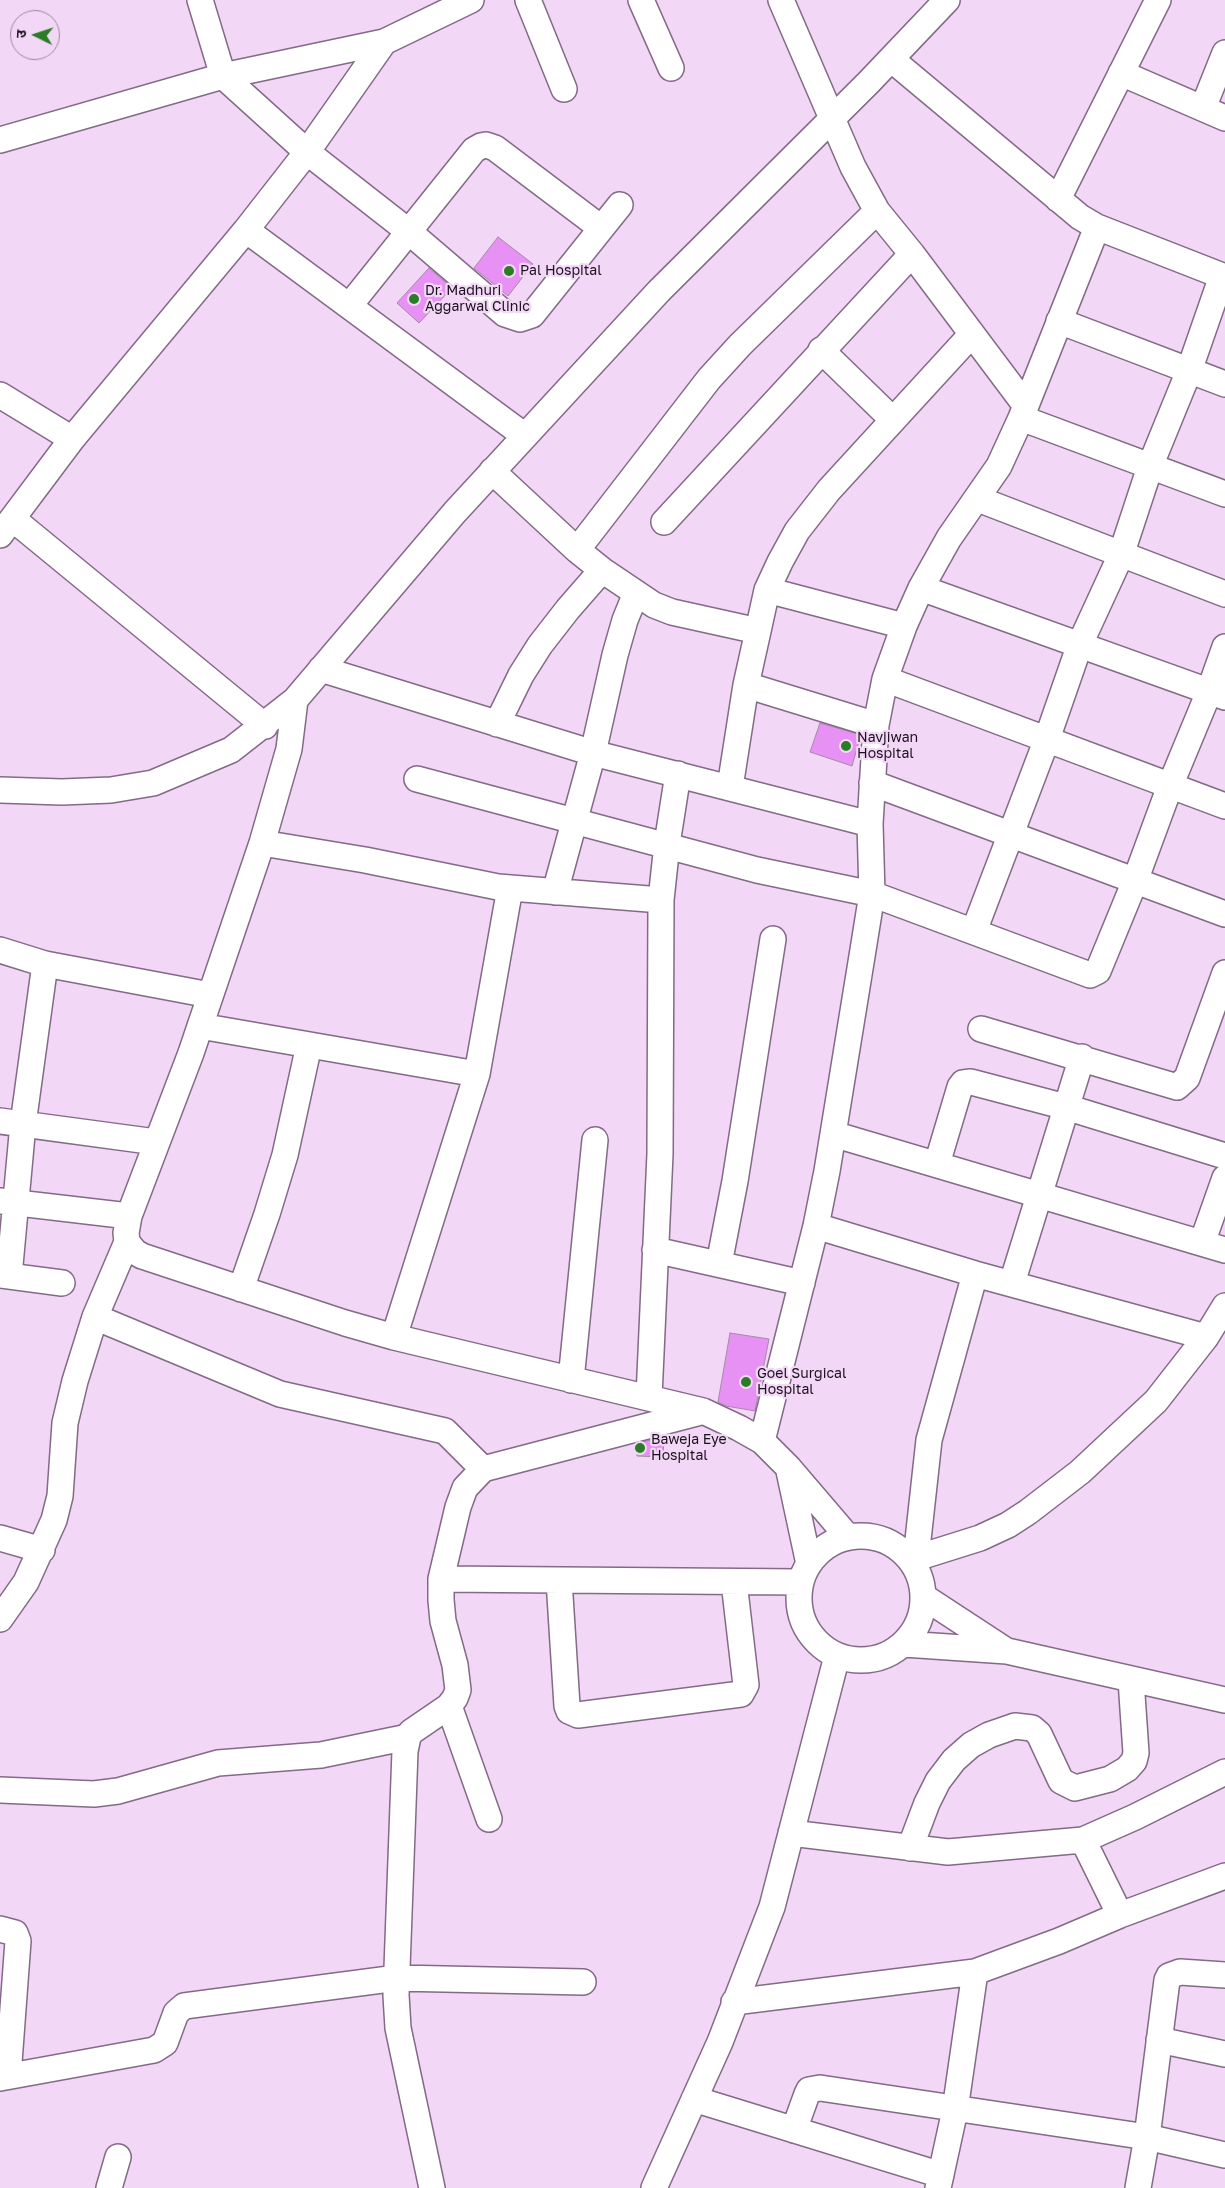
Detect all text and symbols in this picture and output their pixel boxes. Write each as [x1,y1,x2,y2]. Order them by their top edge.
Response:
north arrow [10,10,60,60]
text: उ [12,29,29,39]
place label: Pal Hospital [520,263,602,279]
marker: Pal Hospital [502,264,516,278]
place label: Dr. Madhuri Aggarwal Clinic [425,283,530,316]
marker: Dr. Madhuri Aggarwal Clinic [407,292,421,306]
place label: Navjiwan Hospital [857,730,918,762]
marker: Navjiwan Hospital [839,739,853,753]
place label: Goel Surgical Hospital [757,1366,847,1398]
marker: Goel Surgical Hospital [739,1375,753,1389]
place label: Baweja Eye Hospital [651,1432,727,1464]
marker: Baweja Eye Hospital [633,1441,647,1455]

